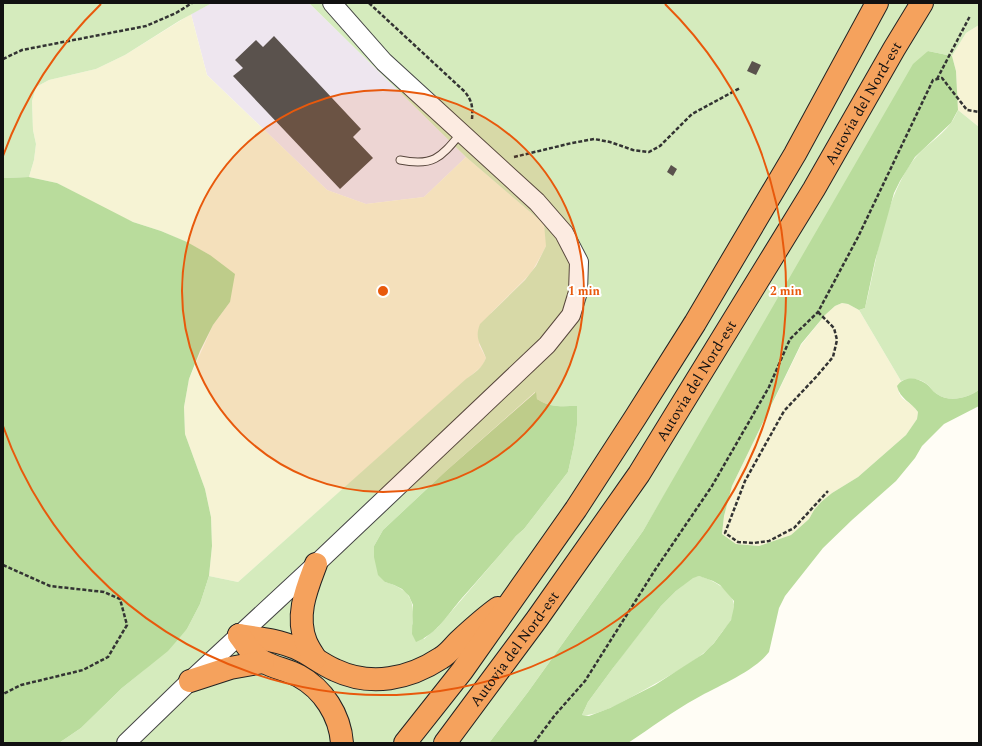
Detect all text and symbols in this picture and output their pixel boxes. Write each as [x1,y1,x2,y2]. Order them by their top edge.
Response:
street label: Autovia del Nord-est [819,37,908,169]
text: 1 min [568,282,601,301]
text: 2 min [770,282,803,301]
centre of rings [376,284,390,298]
street label: Autovia del Nord-est [651,316,743,446]
street label: Autovia del Nord-est [465,586,565,712]

